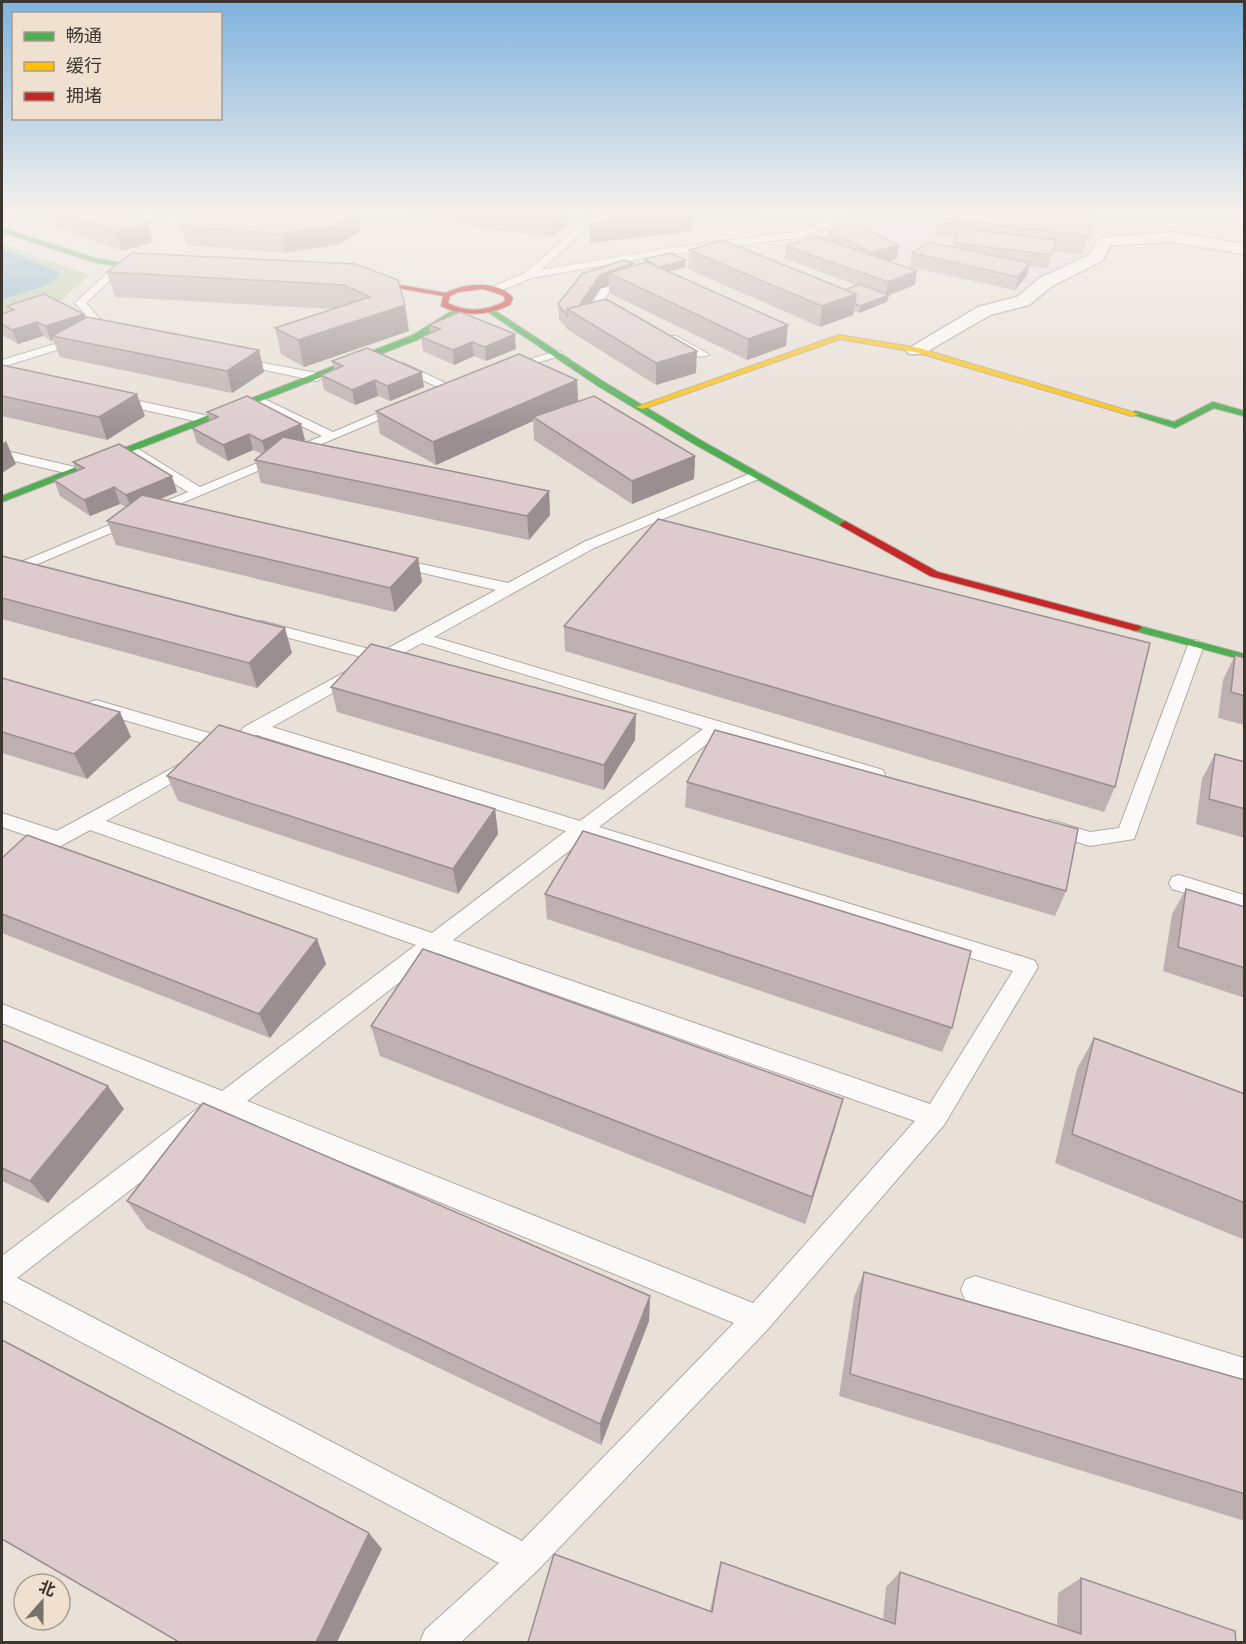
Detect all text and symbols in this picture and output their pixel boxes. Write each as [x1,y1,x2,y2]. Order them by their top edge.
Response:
legend [12,12,222,120]
text: 畅通 [66,25,102,47]
text: 缓行 [66,55,102,77]
text: 拥堵 [66,85,102,107]
north arrow [12,1572,72,1632]
text: 北 [36,1577,58,1600]

